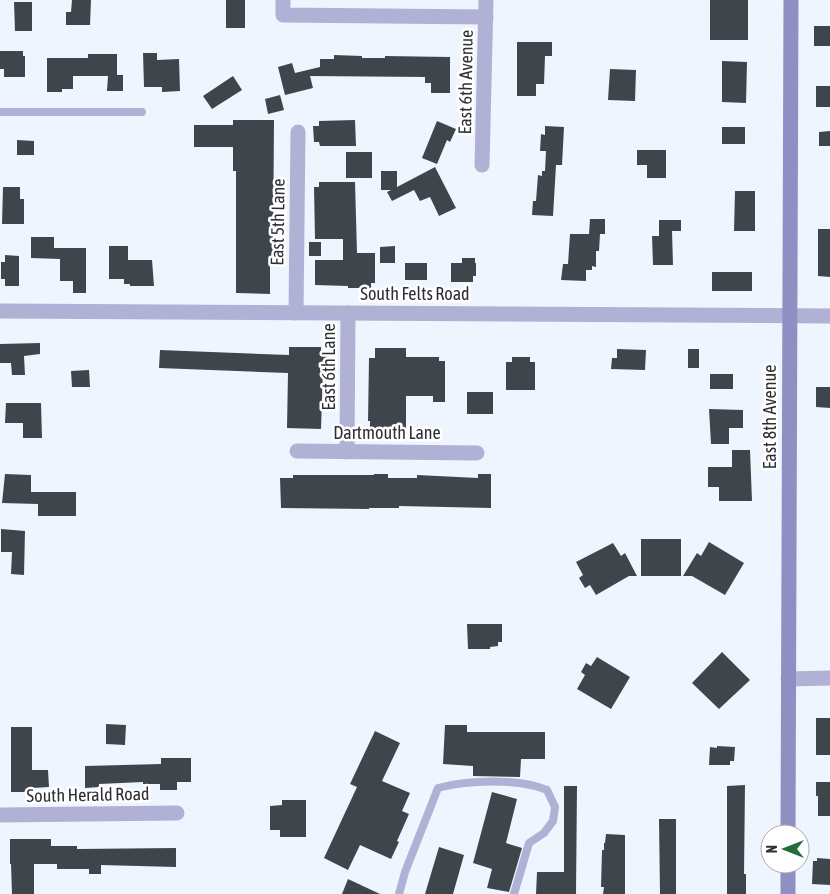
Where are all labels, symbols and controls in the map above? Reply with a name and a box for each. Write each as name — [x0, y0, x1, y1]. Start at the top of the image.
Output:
street label: East 6th Avenue — [454, 29, 477, 135]
street label: East 5th Lane — [266, 178, 289, 266]
street label: South Felts Road — [360, 283, 470, 304]
street label: East 6th Lane — [318, 323, 339, 411]
street label: East 8th Avenue — [759, 365, 780, 469]
street label: Dartmouth Lane — [333, 422, 441, 443]
street label: South Herald Road — [26, 783, 150, 806]
north arrow — [760, 824, 810, 874]
text: N — [764, 845, 780, 853]

